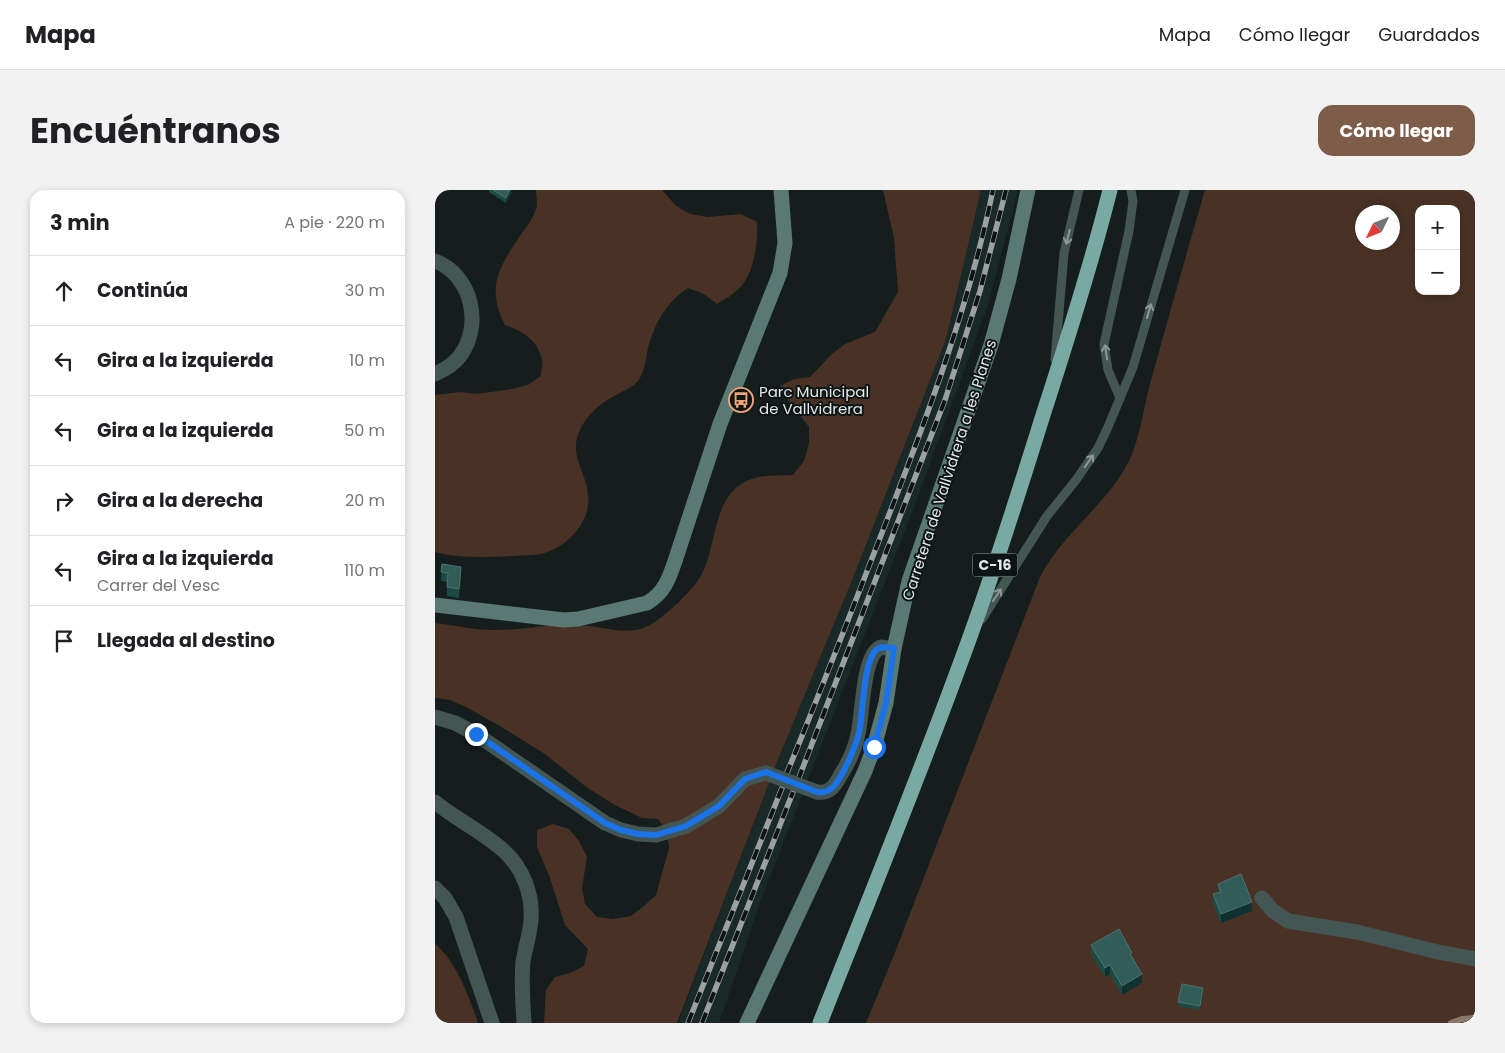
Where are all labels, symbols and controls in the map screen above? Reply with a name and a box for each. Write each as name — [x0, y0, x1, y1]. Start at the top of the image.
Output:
text: Mapa — [25, 18, 96, 51]
text: Mapa — [1159, 22, 1211, 47]
text: Cómo llegar — [1239, 22, 1350, 47]
text: Guardados — [1378, 22, 1480, 47]
button: Cómo llegar — [1318, 105, 1475, 156]
text: Encuéntranos — [30, 106, 281, 155]
north arrow — [1355, 205, 1400, 250]
map controls — [1415, 205, 1460, 295]
button: + — [1415, 205, 1460, 250]
text: 3 min — [50, 208, 110, 237]
text: A pie · 220 m — [284, 211, 385, 234]
one-way arrow — [1063, 229, 1072, 245]
button: − — [1415, 250, 1460, 295]
icon: ahead — [50, 277, 78, 305]
text: Continúa — [97, 277, 188, 304]
text: 30 m — [345, 279, 385, 302]
one-way arrow — [1145, 303, 1155, 319]
street label: Carretera de Vallvidrera a les Planes — [897, 337, 1001, 603]
one-way arrow — [1100, 344, 1110, 360]
icon: left — [50, 347, 78, 375]
text: Gira a la izquierda — [97, 347, 274, 374]
text: 10 m — [349, 349, 385, 372]
place label: Parc Municipal de Vallvidrera — [759, 381, 869, 419]
bus stop icon: Parc Municipal de Vallvidrera — [728, 387, 754, 413]
icon: left — [50, 417, 78, 445]
text: Gira a la izquierda — [97, 417, 274, 444]
text: 50 m — [344, 419, 385, 442]
one-way arrow — [1084, 454, 1094, 468]
icon: right — [50, 487, 78, 515]
text: Gira a la derecha — [97, 487, 263, 514]
text: 20 m — [345, 489, 385, 512]
text: Gira a la izquierda — [97, 545, 274, 572]
road number: C-16 — [973, 554, 1017, 576]
icon: left — [50, 557, 78, 585]
text: 110 m — [344, 559, 385, 582]
text: Carrer del Vesc — [97, 574, 220, 597]
one-way arrow — [992, 588, 1002, 602]
icon: arrive — [50, 627, 78, 655]
text: Llegada al destino — [97, 627, 275, 654]
route end — [465, 723, 488, 746]
route start — [863, 736, 886, 759]

